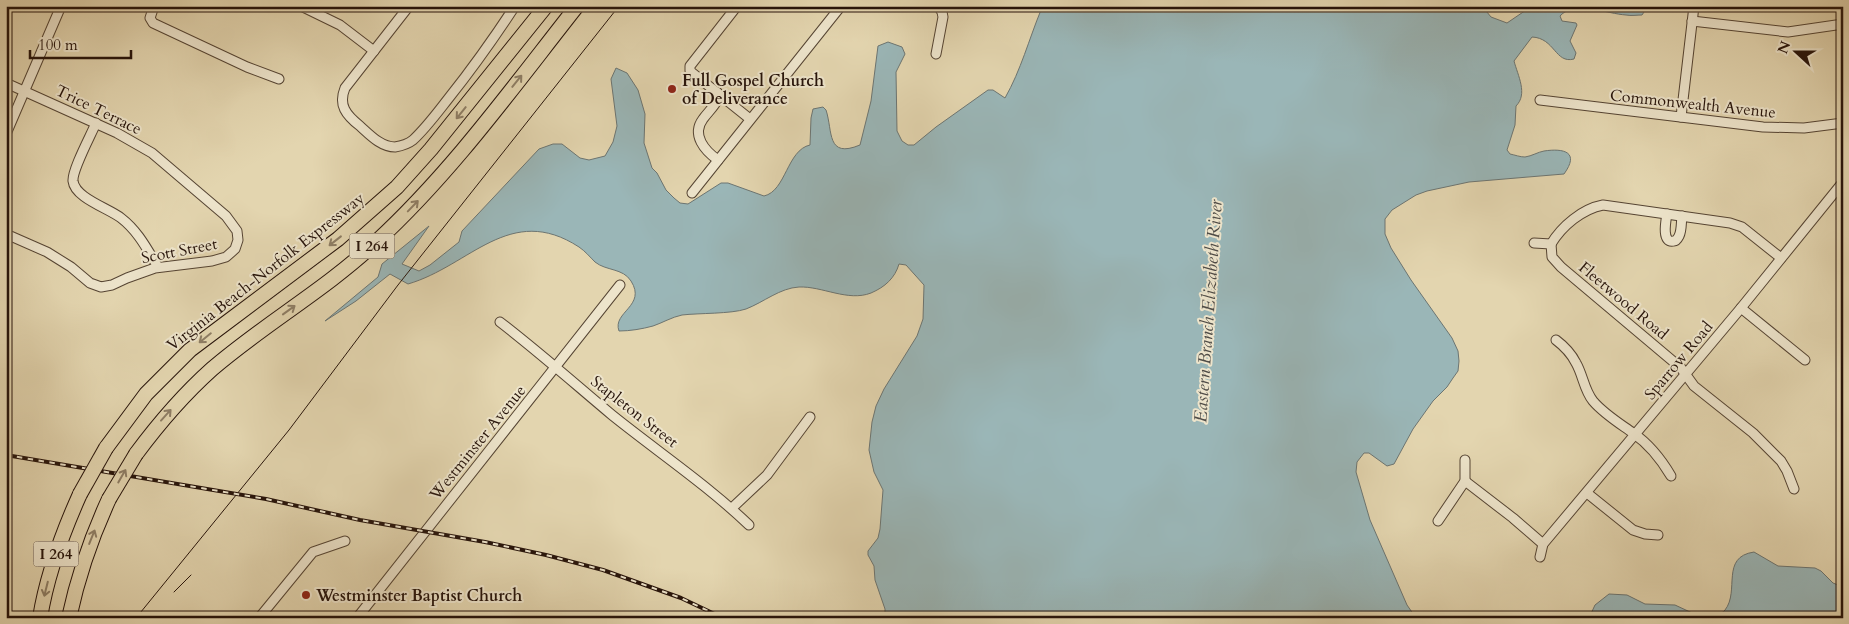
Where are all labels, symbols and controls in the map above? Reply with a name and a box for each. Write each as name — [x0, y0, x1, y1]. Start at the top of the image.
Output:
scale bar — [30, 28, 131, 60]
north arrow — [1772, 28, 1822, 78]
text: 100 m — [38, 35, 78, 55]
text: N — [1773, 38, 1795, 57]
place label: Full Gospel Church of Deliverance — [682, 70, 824, 110]
one-way arrow — [512, 75, 523, 88]
street label: Trice Terrace — [52, 80, 145, 140]
marker: Full Gospel Church of Deliverance — [666, 83, 678, 95]
street label: Commonwealth Avenue — [1609, 84, 1777, 124]
one-way arrow — [455, 106, 466, 119]
street label: Virginia Beach-Norfolk Expressway — [162, 187, 370, 356]
water label: Eastern Branch Elizabeth River — [1188, 198, 1229, 423]
one-way arrow — [407, 199, 419, 212]
street label: Scott Street — [139, 233, 219, 269]
road number: I 264 — [350, 234, 394, 258]
one-way arrow — [329, 235, 342, 246]
street label: Fleetwood Road — [1574, 257, 1673, 345]
one-way arrow — [282, 305, 296, 315]
street label: Sparrow Road — [1639, 316, 1718, 405]
one-way arrow — [199, 333, 212, 344]
street label: Stapleton Street — [586, 371, 683, 453]
street label: Westminster Avenue — [424, 380, 531, 506]
one-way arrow — [160, 409, 172, 422]
one-way arrow — [117, 469, 127, 484]
one-way arrow — [88, 530, 97, 546]
road number: I 264 — [34, 542, 78, 566]
one-way arrow — [41, 581, 50, 597]
place label: Westminster Baptist Church — [315, 585, 522, 607]
marker: Westminster Baptist Church — [300, 589, 312, 601]

